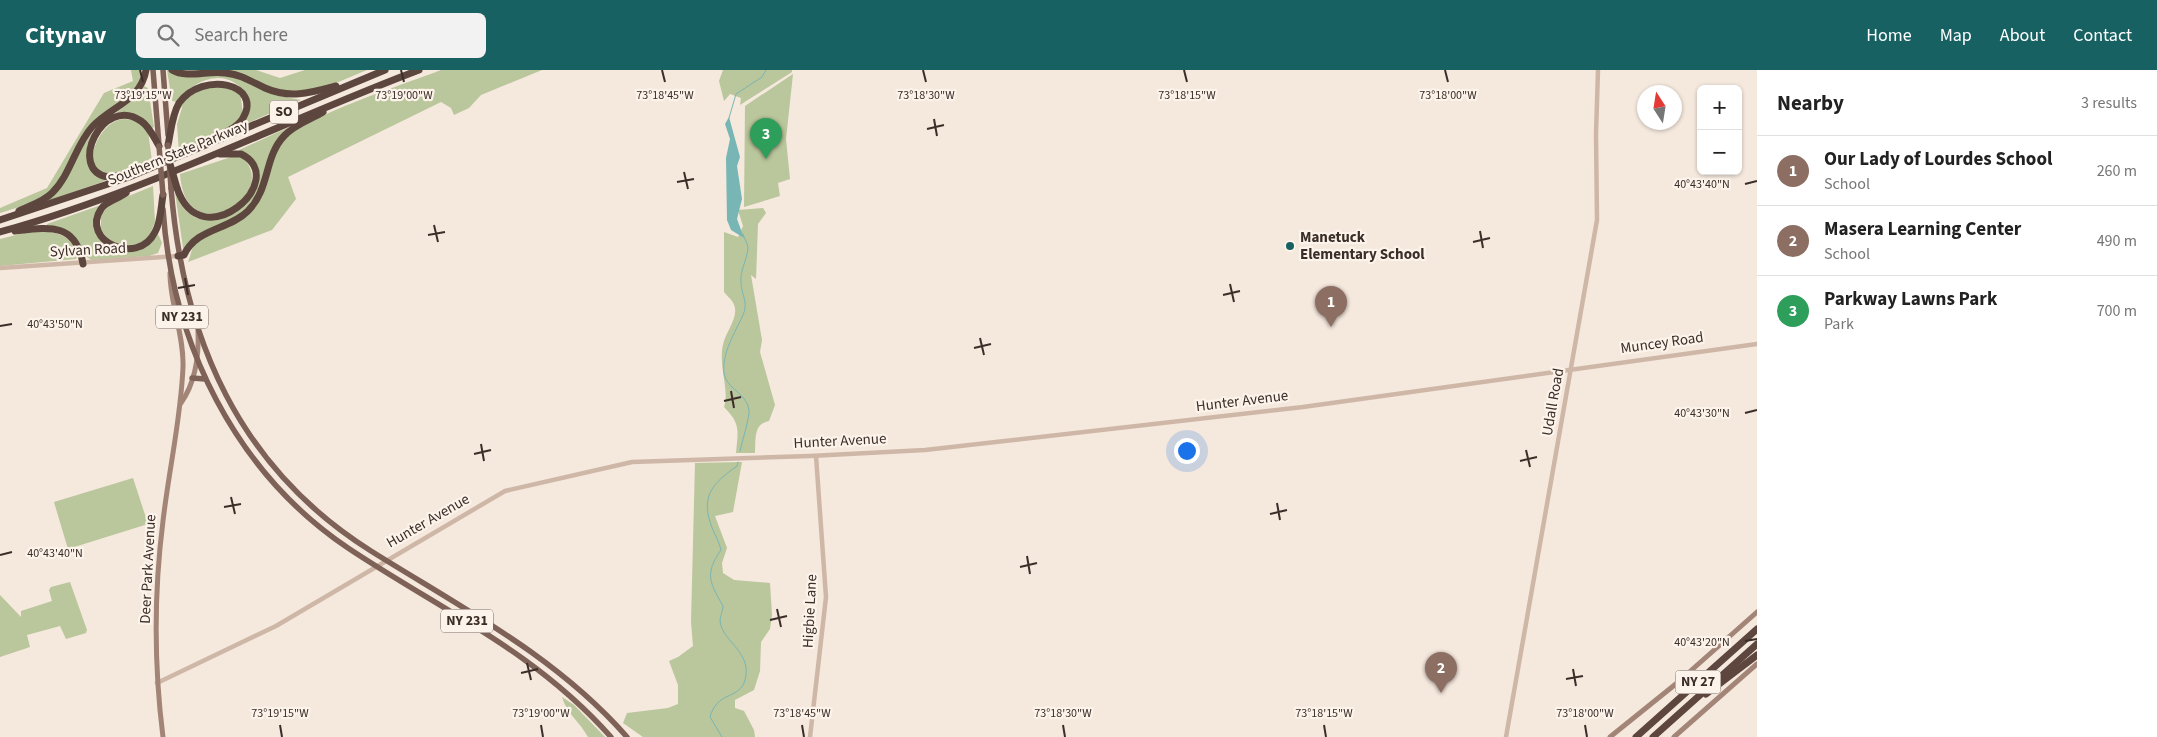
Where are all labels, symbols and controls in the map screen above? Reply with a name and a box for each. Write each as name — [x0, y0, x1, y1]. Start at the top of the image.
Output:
search box — [136, 13, 486, 58]
text: Citynav — [25, 18, 106, 53]
icon: search — [154, 21, 182, 49]
text: Search here — [194, 22, 288, 49]
text: Home — [1866, 23, 1912, 48]
text: Map — [1940, 23, 1972, 48]
text: About — [2000, 23, 2045, 48]
text: Contact — [2073, 23, 2132, 48]
north arrow — [1637, 85, 1682, 130]
map controls — [1697, 85, 1742, 175]
button: + — [1697, 85, 1742, 130]
text: 73°19'15"W — [114, 87, 172, 104]
text: 73°19'00"W — [375, 87, 433, 104]
text: 73°18'45"W — [636, 87, 694, 104]
text: 73°18'30"W — [897, 87, 955, 104]
text: 73°18'15"W — [1158, 87, 1216, 104]
text: 73°18'00"W — [1419, 87, 1477, 104]
text: Nearby — [1777, 88, 1844, 118]
text: 3 results — [2081, 92, 2137, 114]
road number: SO — [270, 101, 298, 124]
street label: Southern State Parkway — [105, 115, 251, 191]
pin: 3 — [750, 118, 782, 159]
button: − — [1697, 130, 1742, 175]
text: Our Lady of Lourdes School — [1824, 146, 2052, 173]
text: 1 — [1789, 160, 1797, 182]
text: 260 m — [2097, 160, 2137, 182]
text: School — [1824, 173, 1870, 195]
text: 40°43'40"N — [1674, 176, 1730, 193]
text: Masera Learning Center — [1824, 216, 2021, 243]
place label: Manetuck Elementary School — [1300, 227, 1425, 265]
text: 2 — [1789, 230, 1797, 252]
text: 490 m — [2097, 230, 2137, 252]
street label: Sylvan Road — [49, 238, 127, 262]
marker: Manetuck Elementary School — [1284, 240, 1296, 252]
text: School — [1824, 243, 1870, 265]
pin: 1 — [1315, 286, 1347, 327]
text: Parkway Lawns Park — [1824, 286, 1997, 313]
text: 3 — [1789, 300, 1797, 322]
text: 700 m — [2097, 300, 2137, 322]
road number: NY 231 — [156, 306, 208, 328]
text: Park — [1824, 313, 1854, 335]
text: 40°43'50"N — [27, 316, 83, 333]
street label: Muncey Road — [1619, 327, 1705, 359]
street label: Udall Road — [1537, 366, 1569, 438]
street label: Hunter Avenue — [1195, 385, 1289, 417]
text: 40°43'30"N — [1674, 405, 1730, 422]
street label: Hunter Avenue — [793, 428, 887, 454]
your location — [1174, 438, 1200, 464]
street label: Hunter Avenue — [383, 489, 473, 553]
street label: Deer Park Avenue — [135, 514, 161, 624]
text: 40°43'40"N — [27, 545, 83, 562]
street label: Higbie Lane — [798, 574, 822, 648]
road number: NY 231 — [441, 610, 493, 632]
text: 40°43'20"N — [1674, 634, 1730, 651]
pin: 2 — [1425, 652, 1457, 693]
road number: NY 27 — [1676, 670, 1720, 694]
text: 73°19'15"W — [251, 705, 309, 722]
text: 73°19'00"W — [512, 705, 570, 722]
text: 73°18'45"W — [773, 705, 831, 722]
text: 73°18'30"W — [1034, 705, 1092, 722]
text: 73°18'15"W — [1295, 705, 1353, 722]
text: 73°18'00"W — [1556, 705, 1614, 722]

